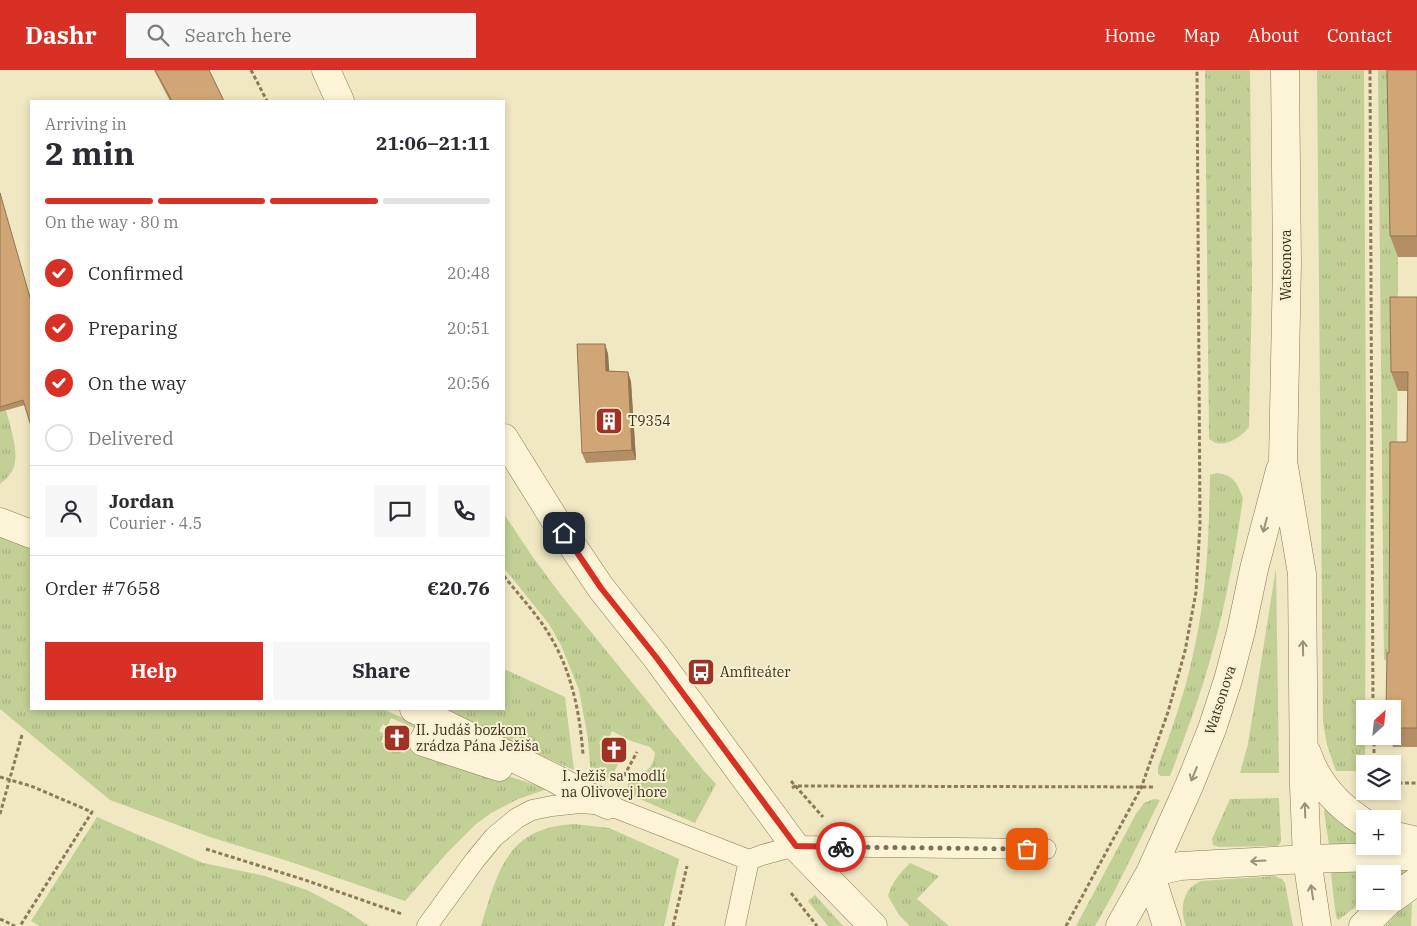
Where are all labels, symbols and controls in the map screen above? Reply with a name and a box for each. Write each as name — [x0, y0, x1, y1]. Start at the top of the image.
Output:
search box — [126, 13, 476, 58]
text: Dashr — [25, 19, 96, 51]
icon: search — [144, 21, 172, 49]
text: Search here — [184, 23, 292, 47]
text: Home — [1104, 24, 1156, 47]
text: Map — [1184, 24, 1220, 47]
text: About — [1248, 24, 1299, 47]
text: Contact — [1327, 24, 1392, 47]
text: Arriving in — [45, 114, 127, 134]
text: 21:06–21:11 — [376, 131, 490, 155]
text: 2 min — [45, 132, 135, 174]
text: On the way · 80 m — [45, 212, 179, 232]
street label: Watsonova — [1277, 229, 1295, 301]
icon: check — [45, 259, 73, 287]
text: Confirmed — [88, 261, 183, 285]
text: 20:48 — [447, 263, 490, 283]
icon: check — [45, 314, 73, 342]
text: Preparing — [88, 316, 177, 340]
text: 20:51 — [447, 318, 490, 338]
icon: check — [45, 369, 73, 397]
text: On the way — [88, 371, 186, 395]
text: 20:56 — [447, 373, 490, 393]
building icon: T9354 — [594, 406, 624, 436]
place label: T9354 — [628, 412, 671, 430]
text: Delivered — [88, 426, 174, 450]
button: person — [45, 485, 97, 537]
button: chat — [374, 485, 426, 537]
button: phone — [438, 485, 490, 537]
text: Jordan — [109, 489, 174, 513]
pin — [543, 512, 585, 554]
text: Courier · 4.5 — [109, 513, 202, 533]
one-way arrow — [1260, 516, 1270, 532]
icon: home — [550, 519, 578, 547]
text: Order #7658 — [45, 576, 160, 600]
text: €20.76 — [427, 576, 490, 600]
one-way arrow — [1298, 640, 1308, 656]
button: Help — [45, 642, 263, 700]
button: Share — [273, 642, 490, 700]
bus stop icon: Amfiteáter — [686, 657, 716, 687]
place label: Amfiteáter — [720, 663, 791, 681]
street label: Watsonova — [1200, 663, 1240, 737]
north arrow — [1356, 700, 1401, 745]
map controls — [1356, 700, 1401, 910]
place label: II. Judáš bozkom zrádza Pána Ježiša — [416, 721, 540, 755]
church icon: II. Judáš bozkom zrádza Pána Ježiša — [382, 723, 412, 753]
church icon: I. Ježiš sa modlí na Olivovej hore — [599, 735, 629, 765]
button: layers — [1356, 755, 1401, 800]
one-way arrow — [1189, 766, 1198, 782]
place label: I. Ježiš sa modlí na Olivovej hore — [561, 767, 667, 801]
one-way arrow — [1300, 802, 1310, 818]
button: + — [1356, 810, 1401, 855]
courier — [816, 822, 866, 872]
pin — [1006, 828, 1048, 870]
icon: bike — [827, 833, 855, 861]
icon: bag — [1013, 835, 1041, 863]
one-way arrow — [1251, 857, 1267, 866]
button: − — [1356, 865, 1401, 910]
one-way arrow — [1307, 885, 1317, 901]

